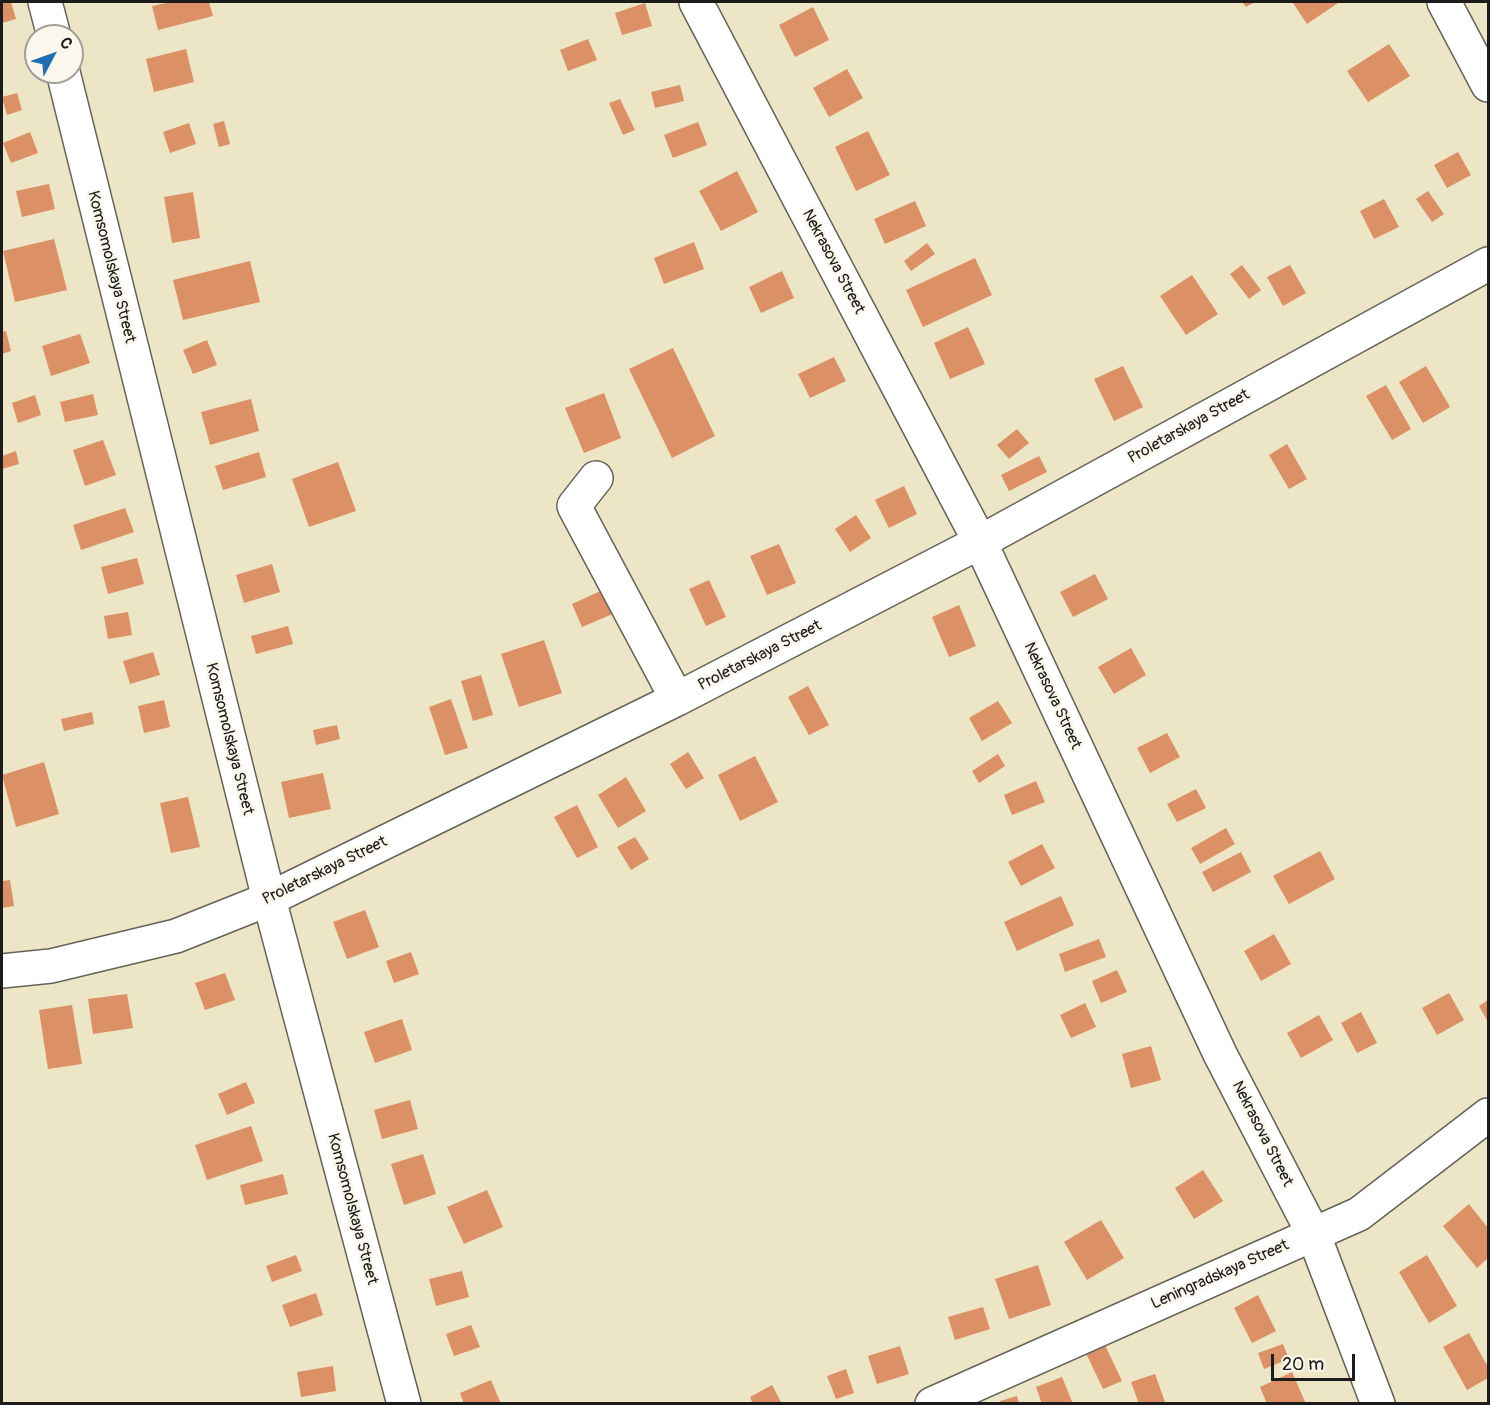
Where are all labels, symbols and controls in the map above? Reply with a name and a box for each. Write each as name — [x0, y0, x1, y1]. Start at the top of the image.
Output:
north arrow — [24, 24, 84, 84]
text: С — [55, 33, 77, 54]
street label: Komsomolskaya Street — [83, 189, 139, 345]
street label: Nekrasova Street — [797, 206, 869, 318]
street label: Proletarskaya Street — [1125, 386, 1253, 468]
street label: Proletarskaya Street — [695, 617, 825, 695]
street label: Nekrasova Street — [1019, 639, 1085, 753]
street label: Komsomolskaya Street — [201, 661, 257, 817]
street label: Proletarskaya Street — [260, 833, 390, 909]
street label: Nekrasova Street — [1227, 1078, 1297, 1190]
street label: Komsomolskaya Street — [323, 1131, 381, 1287]
street label: Leningradskaya Street — [1148, 1236, 1292, 1314]
scale bar — [1274, 1342, 1358, 1380]
text: 20 m — [1282, 1353, 1324, 1376]

